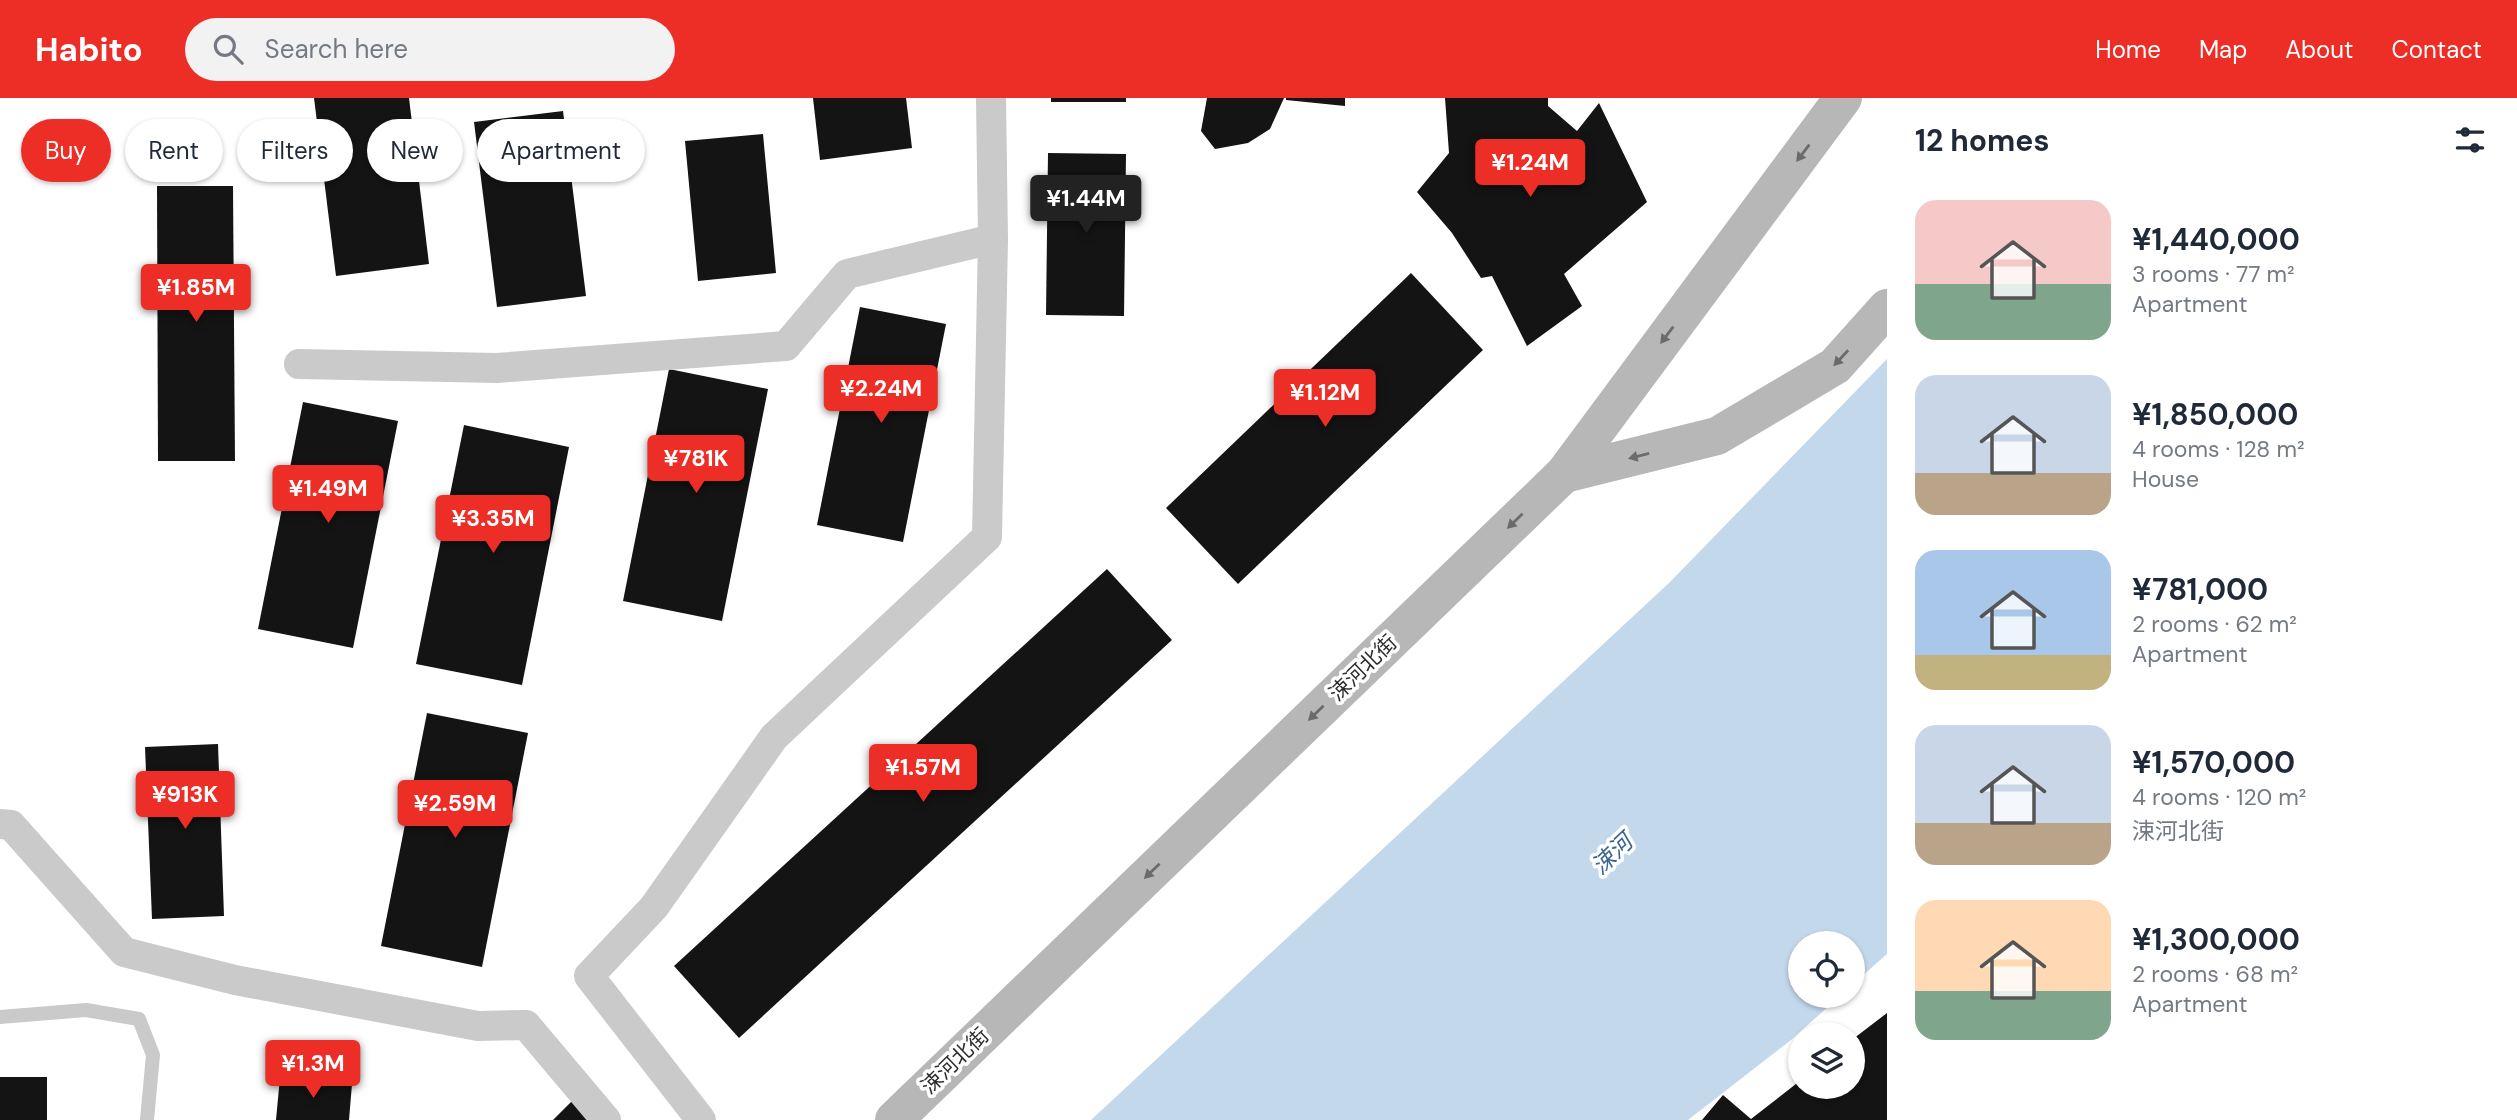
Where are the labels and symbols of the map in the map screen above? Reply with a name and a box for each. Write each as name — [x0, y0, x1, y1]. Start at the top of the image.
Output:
pin: ¥1.24M — [1473, 140, 1587, 199]
one-way arrow — [1796, 144, 1810, 162]
pin: ¥1.44M — [1029, 176, 1143, 235]
pin: ¥1.85M — [139, 264, 253, 324]
one-way arrow — [1660, 326, 1674, 345]
one-way arrow — [1833, 350, 1850, 367]
pin: ¥2.24M — [824, 366, 938, 425]
pin: ¥1.12M — [1268, 370, 1382, 429]
pin: ¥781K — [647, 436, 745, 495]
one-way arrow — [1628, 450, 1650, 461]
pin: ¥1.49M — [271, 466, 385, 525]
pin: ¥3.35M — [436, 496, 550, 555]
one-way arrow — [1507, 513, 1524, 529]
street label: 涑河北街 — [1323, 629, 1403, 707]
one-way arrow — [1308, 705, 1325, 721]
pin: ¥1.57M — [866, 744, 980, 804]
pin: ¥913K — [136, 772, 234, 831]
pin: ¥2.59M — [398, 780, 512, 840]
water label: 涑河 — [1585, 824, 1642, 881]
one-way arrow — [1144, 863, 1161, 879]
street label: 涑河北街 — [915, 1022, 995, 1100]
pin: ¥1.3M — [264, 1040, 362, 1100]

